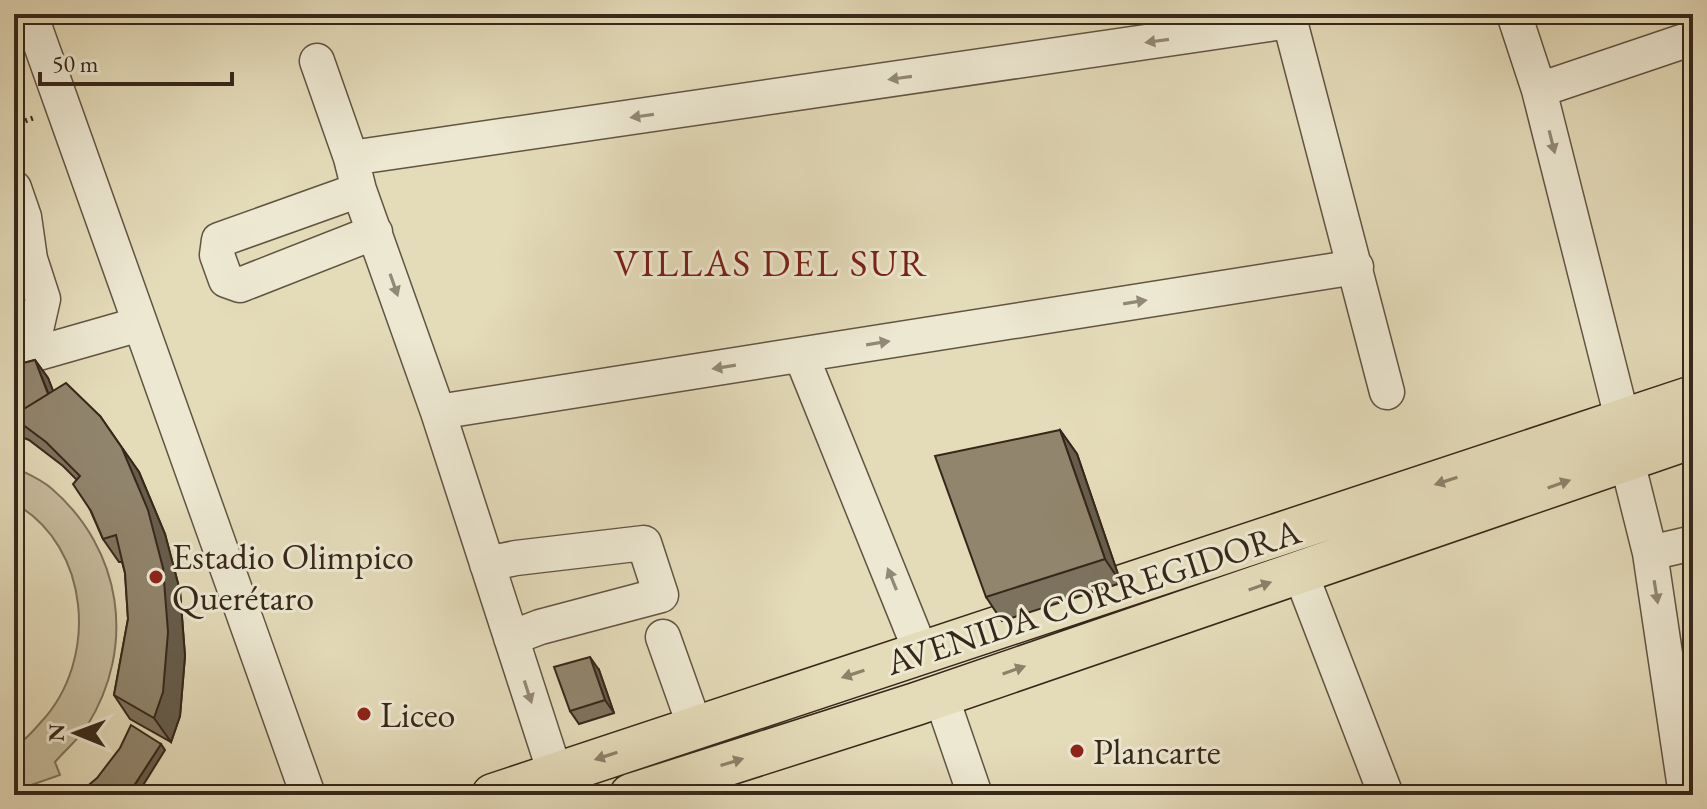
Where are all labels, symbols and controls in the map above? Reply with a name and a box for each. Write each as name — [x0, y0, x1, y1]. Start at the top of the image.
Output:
one-way arrow — [1144, 35, 1169, 48]
scale bar — [40, 36, 232, 86]
text: 50 m — [52, 48, 99, 79]
one-way arrow — [887, 72, 912, 85]
one-way arrow — [630, 110, 655, 123]
one-way arrow — [1547, 130, 1559, 155]
district label: VILLAS DEL SUR — [613, 238, 929, 287]
one-way arrow — [388, 273, 401, 297]
one-way arrow — [1123, 295, 1148, 308]
one-way arrow — [866, 336, 891, 349]
one-way arrow — [711, 361, 736, 374]
one-way arrow — [1434, 475, 1458, 487]
one-way arrow — [1547, 477, 1571, 489]
street label: AVENIDA CORREGIDORA — [879, 507, 1307, 686]
place label: Estadio Olimpico Querétaro — [172, 533, 414, 621]
one-way arrow — [885, 567, 898, 591]
marker: Estadio Olimpico Querétaro — [147, 568, 165, 586]
one-way arrow — [1249, 580, 1273, 592]
one-way arrow — [1650, 580, 1663, 605]
one-way arrow — [1003, 664, 1027, 676]
one-way arrow — [840, 669, 864, 681]
one-way arrow — [523, 680, 535, 704]
place label: Liceo — [380, 691, 455, 738]
north arrow — [36, 693, 116, 773]
marker: Liceo — [355, 705, 373, 723]
text: N — [42, 723, 71, 742]
place label: Plancarte — [1093, 728, 1221, 775]
marker: Plancarte — [1068, 742, 1086, 760]
one-way arrow — [594, 751, 618, 763]
one-way arrow — [720, 755, 744, 767]

